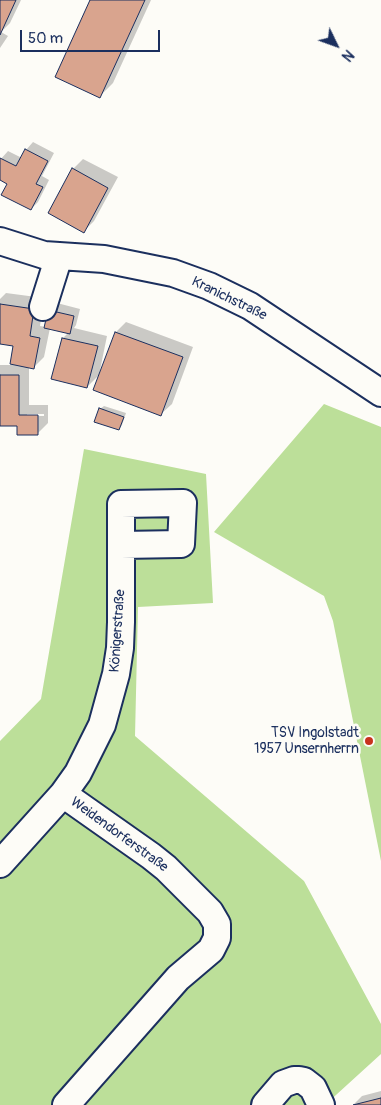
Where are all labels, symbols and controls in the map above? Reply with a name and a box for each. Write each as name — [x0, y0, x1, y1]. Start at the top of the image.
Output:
scale bar — [22, 20, 162, 52]
north arrow — [311, 20, 361, 70]
text: 50 m — [28, 29, 63, 48]
text: N — [338, 46, 357, 65]
street label: Kranichstraße — [189, 274, 269, 324]
street label: Königerstraße — [107, 589, 129, 673]
place label: TSV Ingolstadt 1957 Unsernherrn — [254, 725, 359, 758]
marker: TSV Ingolstadt 1957 Unsernherrn — [363, 735, 375, 747]
street label: Weidendorferstraße — [67, 794, 171, 876]

